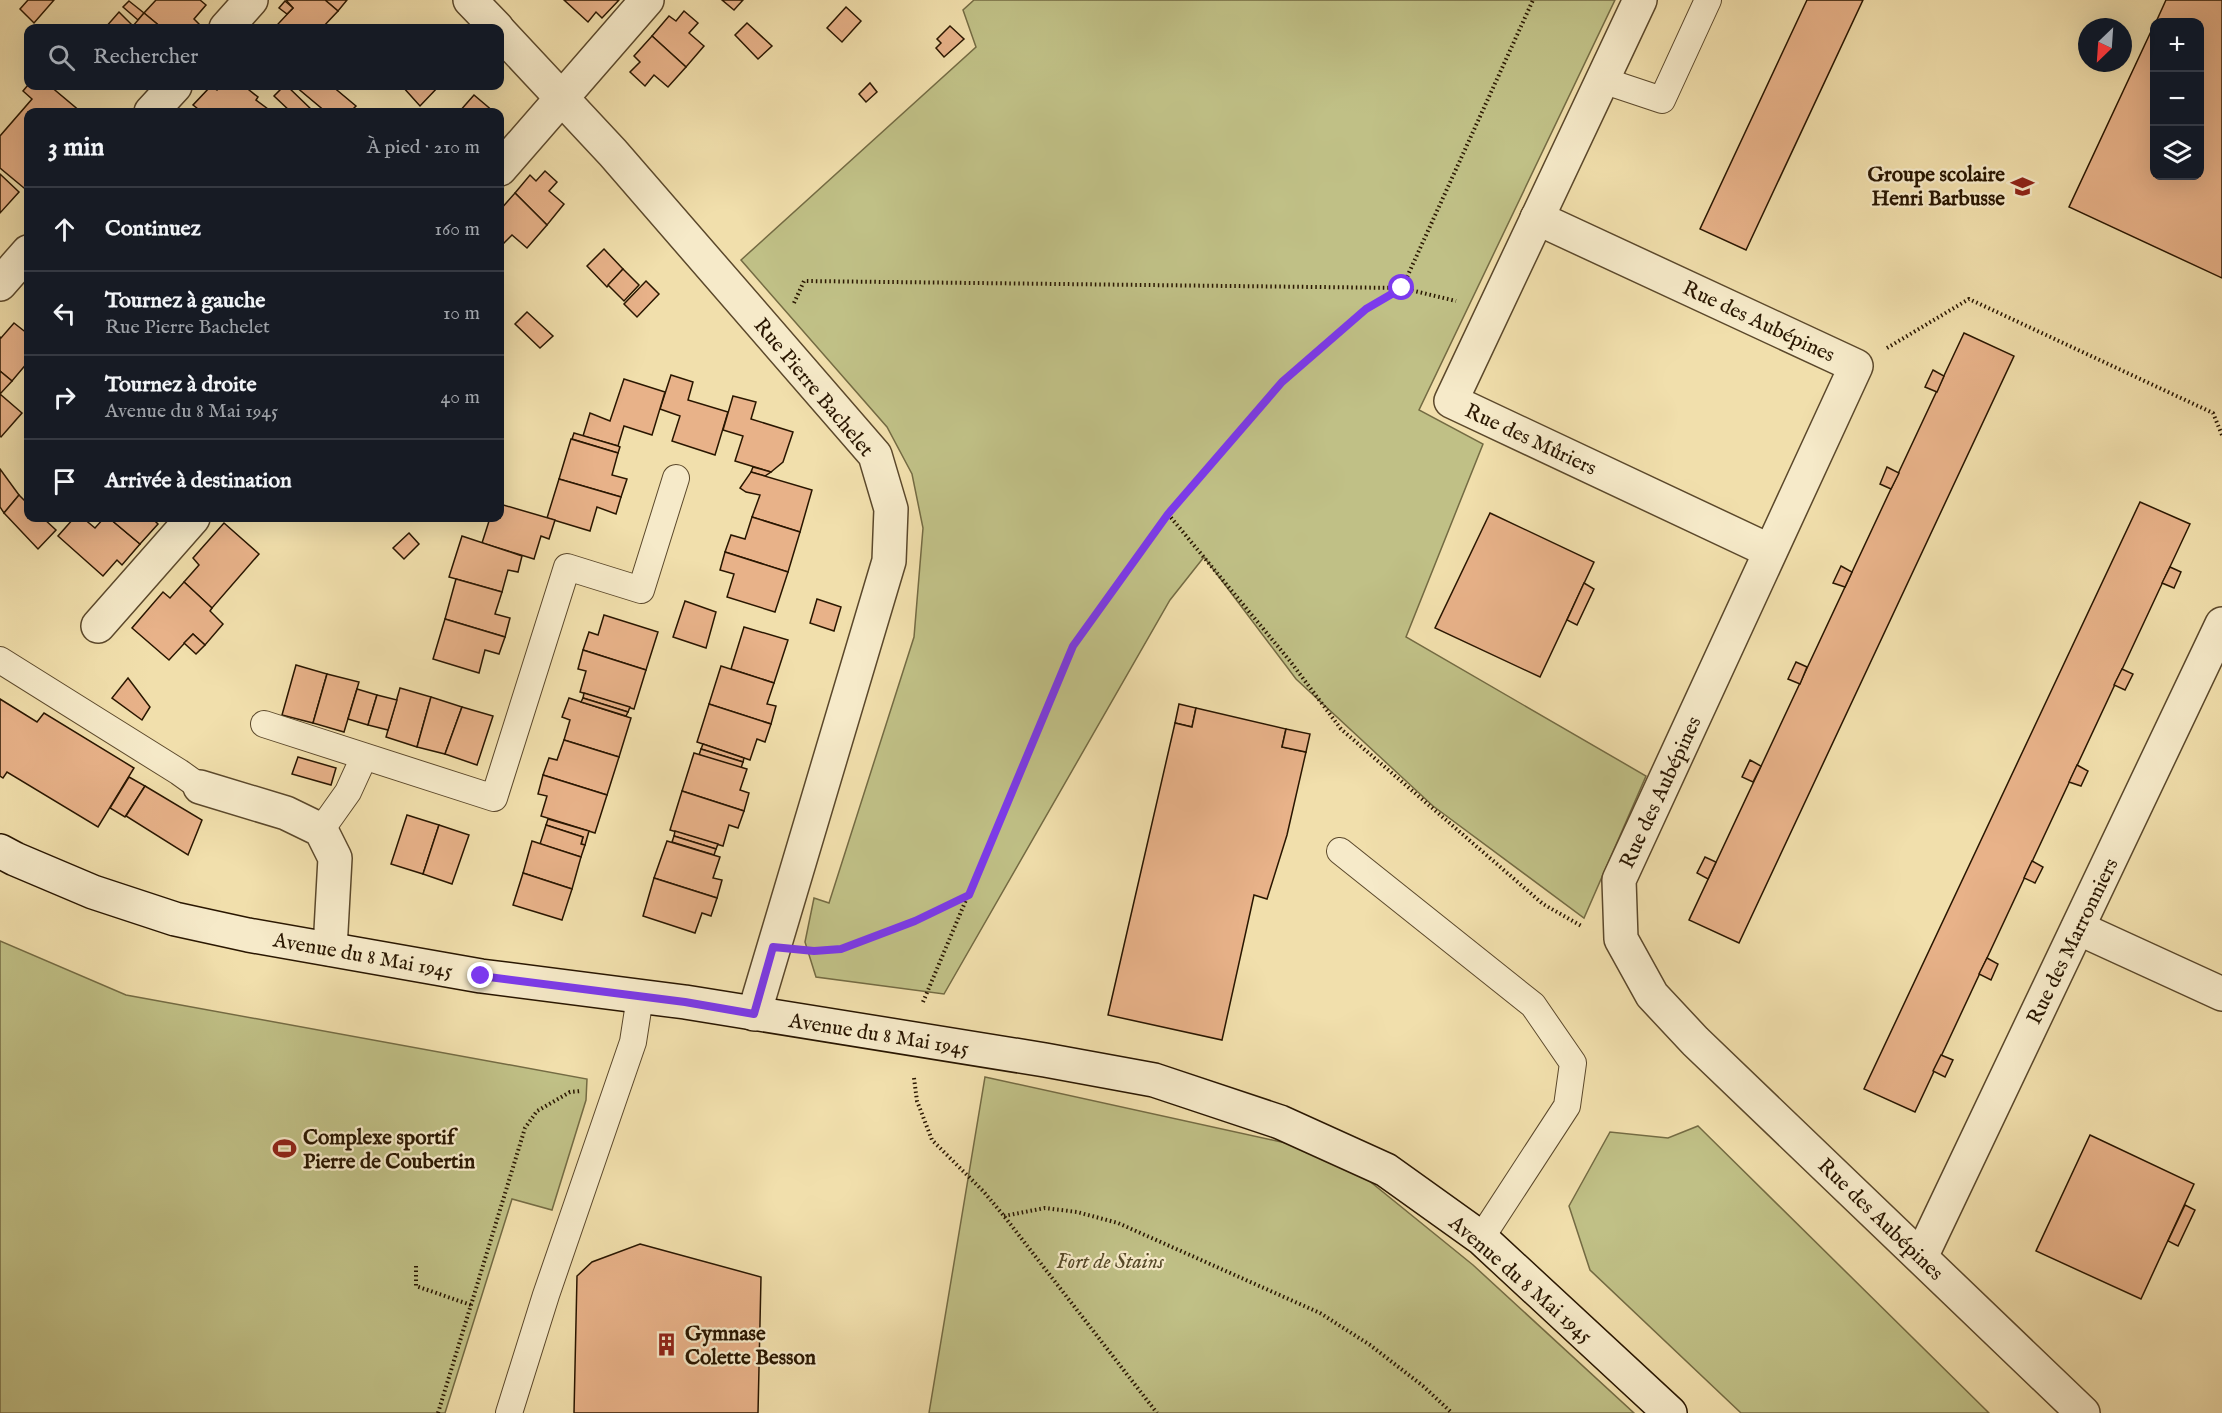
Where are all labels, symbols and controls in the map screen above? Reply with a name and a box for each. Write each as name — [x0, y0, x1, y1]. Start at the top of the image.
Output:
north arrow — [2078, 18, 2132, 72]
map controls — [2150, 18, 2204, 180]
button: + — [2150, 18, 2204, 72]
search box — [24, 24, 504, 90]
icon: search — [45, 41, 78, 74]
text: Rechercher — [93, 43, 198, 71]
button: − — [2150, 72, 2204, 126]
button: layers — [2150, 126, 2204, 180]
text: 3 min — [48, 131, 104, 164]
text: À pied · 210 m — [367, 135, 480, 160]
place label: Groupe scolaire Henri Barbusse — [1867, 162, 2005, 213]
school or university icon: Groupe scolaire Henri Barbusse — [2010, 173, 2036, 199]
icon: ahead — [48, 213, 81, 246]
text: Continuez — [105, 215, 201, 243]
text: 160 m — [434, 217, 480, 242]
route start — [1388, 274, 1414, 300]
street label: Rue des Aubépines — [1678, 275, 1839, 369]
text: Tournez à gauche — [105, 287, 265, 315]
icon: left — [48, 297, 81, 330]
text: 10 m — [443, 301, 480, 326]
street label: Rue Pierre Bachelet — [747, 313, 879, 463]
text: Rue Pierre Bachelet — [105, 315, 270, 340]
text: Tournez à droite — [105, 371, 256, 399]
icon: right — [48, 381, 81, 414]
text: 40 m — [441, 385, 480, 410]
street label: Rue des Mûriers — [1460, 398, 1600, 483]
text: Avenue du 8 Mai 1945 — [105, 399, 278, 424]
icon: arrive — [48, 465, 81, 498]
text: Arrivée à destination — [105, 467, 292, 495]
street label: Rue des Aubépines — [1614, 712, 1708, 873]
street label: Rue des Marronniers — [2021, 854, 2125, 1029]
street label: Avenue du 8 Mai 1945 — [270, 927, 455, 986]
route end — [467, 962, 493, 988]
street label: Avenue du 8 Mai 1945 — [786, 1008, 971, 1063]
place label: Complexe sportif Pierre de Coubertin — [303, 1125, 475, 1176]
sports icon: Complexe sportif Pierre de Coubertin — [272, 1136, 298, 1162]
street label: Rue des Aubépines — [1811, 1153, 1949, 1287]
street label: Avenue du 8 Mai 1945 — [1442, 1210, 1598, 1350]
park label: Fort de Stains — [1056, 1249, 1165, 1276]
place label: Gymnase Colette Besson — [685, 1321, 816, 1372]
building icon: Gymnase Colette Besson — [654, 1332, 680, 1358]

